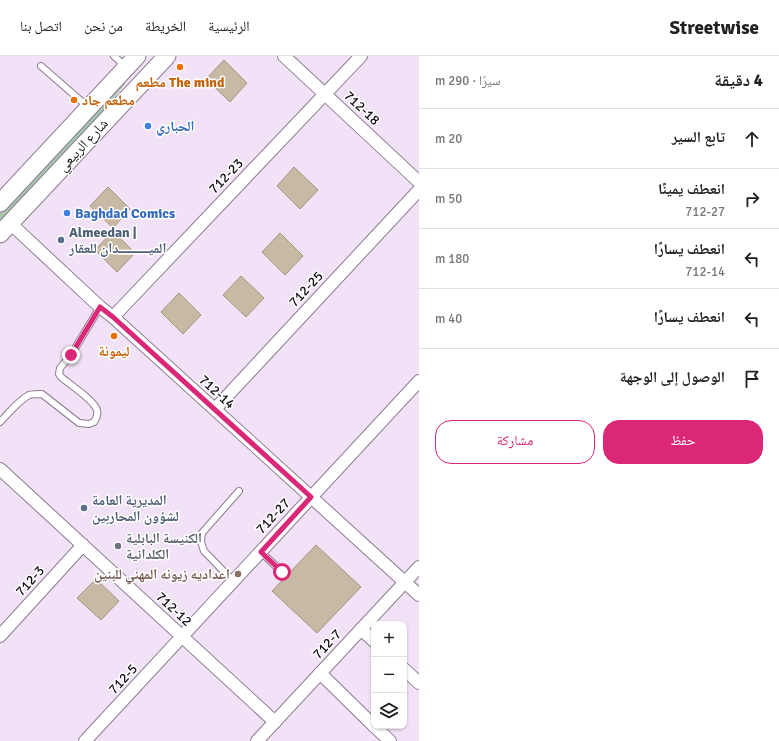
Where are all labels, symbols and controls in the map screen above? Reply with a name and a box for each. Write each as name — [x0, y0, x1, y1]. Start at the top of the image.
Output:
text: Streetwise — [669, 16, 759, 40]
text: اتصل بنا — [20, 18, 62, 35]
text: من نحن — [84, 18, 123, 35]
text: الخريطة — [145, 18, 186, 35]
text: الرئيسية — [208, 18, 250, 35]
marker: مطعم The mind — [175, 62, 185, 72]
text: 4 دقيقة — [714, 70, 763, 91]
text: سيرًا · 290 m — [435, 73, 501, 89]
place label: مطعم The mind — [135, 74, 225, 92]
street label: 712-18 — [341, 87, 383, 129]
place label: مطعم جاد — [82, 92, 135, 110]
marker: مطعم جاد — [69, 95, 79, 105]
street label: شارع الربيعي — [54, 115, 114, 177]
place label: الحباري — [156, 118, 195, 137]
marker: الحباري — [143, 121, 153, 131]
text: تابع السير — [672, 128, 725, 146]
icon: ahead — [741, 128, 763, 150]
text: 20 m — [435, 131, 462, 147]
street label: 712-23 — [205, 155, 247, 197]
text: انعطف يمينًا — [658, 180, 725, 198]
icon: right — [741, 188, 763, 210]
text: 50 m — [435, 191, 462, 207]
text: 712-27 — [685, 204, 725, 220]
place label: Baghdad Comics — [75, 205, 175, 222]
marker: Baghdad Comics — [62, 208, 72, 218]
place label: Almeedan | الميــــــــــدان للعقار — [68, 224, 166, 257]
marker: Almeedan | الميــــــــــدان للعقار — [56, 235, 66, 245]
text: انعطف يسارًا — [654, 240, 725, 258]
icon: left — [741, 248, 763, 270]
text: 180 m — [435, 251, 469, 267]
text: 712-14 — [685, 264, 725, 280]
street label: 712-25 — [285, 268, 327, 310]
text: انعطف يسارًا — [654, 308, 725, 326]
icon: left — [741, 308, 763, 330]
text: 40 m — [435, 311, 462, 327]
marker: ليمونة — [109, 331, 119, 341]
place label: ليمونة — [98, 343, 130, 360]
route end — [62, 346, 80, 364]
text: الوصول إلى الوجهة — [620, 368, 725, 386]
icon: arrive — [741, 368, 763, 390]
street label: 712-14 — [195, 371, 239, 413]
button: مشاركة — [435, 420, 595, 464]
button: حفظ — [603, 420, 763, 464]
place label: المديرية العامة لشؤون المحاربين — [92, 492, 179, 525]
street label: 712-27 — [252, 495, 294, 537]
marker: المديرية العامة لشؤون المحاربين — [79, 503, 89, 513]
place label: الكنيسة البابلية الكلدانية — [126, 530, 202, 563]
marker: الكنيسة البابلية الكلدانية — [113, 541, 123, 551]
street label: 712-3 — [12, 562, 48, 600]
route start — [273, 563, 291, 581]
place label: اعداديه زيونه المهني للبنين — [94, 566, 230, 585]
marker: اعداديه زيونه المهني للبنين — [233, 569, 243, 579]
street label: 712-12 — [153, 588, 195, 630]
map controls — [371, 621, 407, 729]
button: + — [371, 621, 407, 657]
street label: 712-7 — [309, 626, 345, 662]
button: − — [371, 657, 407, 693]
street label: 712-5 — [105, 660, 141, 698]
button: layers — [371, 693, 407, 729]

